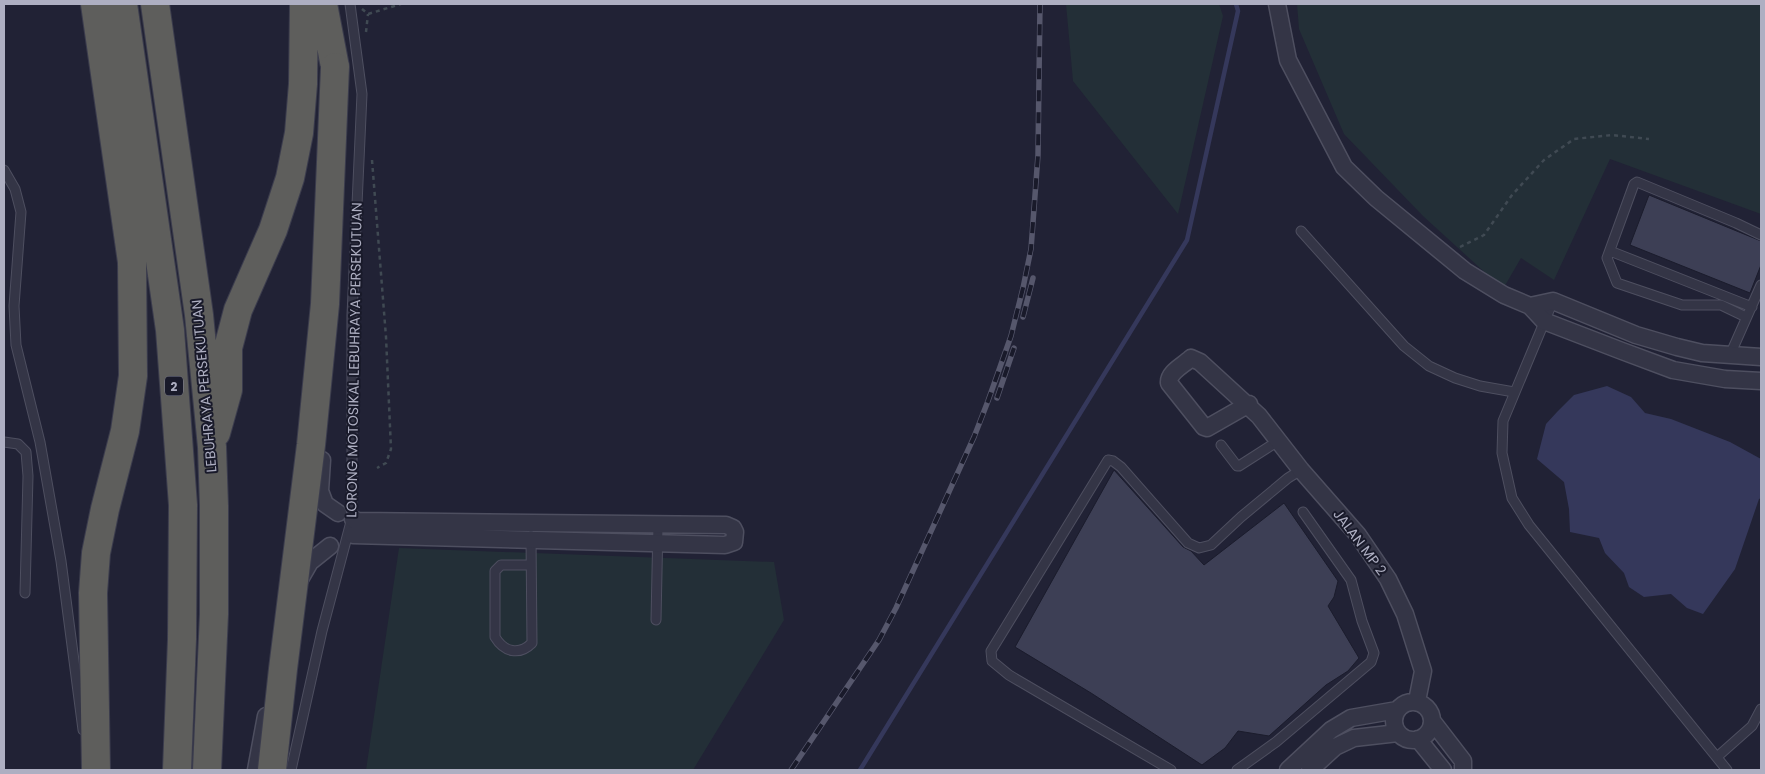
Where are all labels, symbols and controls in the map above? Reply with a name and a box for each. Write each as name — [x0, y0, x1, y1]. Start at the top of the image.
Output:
street label: LORONG MOTOSIKAL LEBUHRAYA PERSEKUTUAN — [341, 202, 367, 518]
street label: LEBUHRAYA PERSEKUTUAN — [186, 299, 222, 473]
road number: 2 — [165, 376, 183, 396]
street label: JALAN MP 2 — [1329, 505, 1391, 579]

